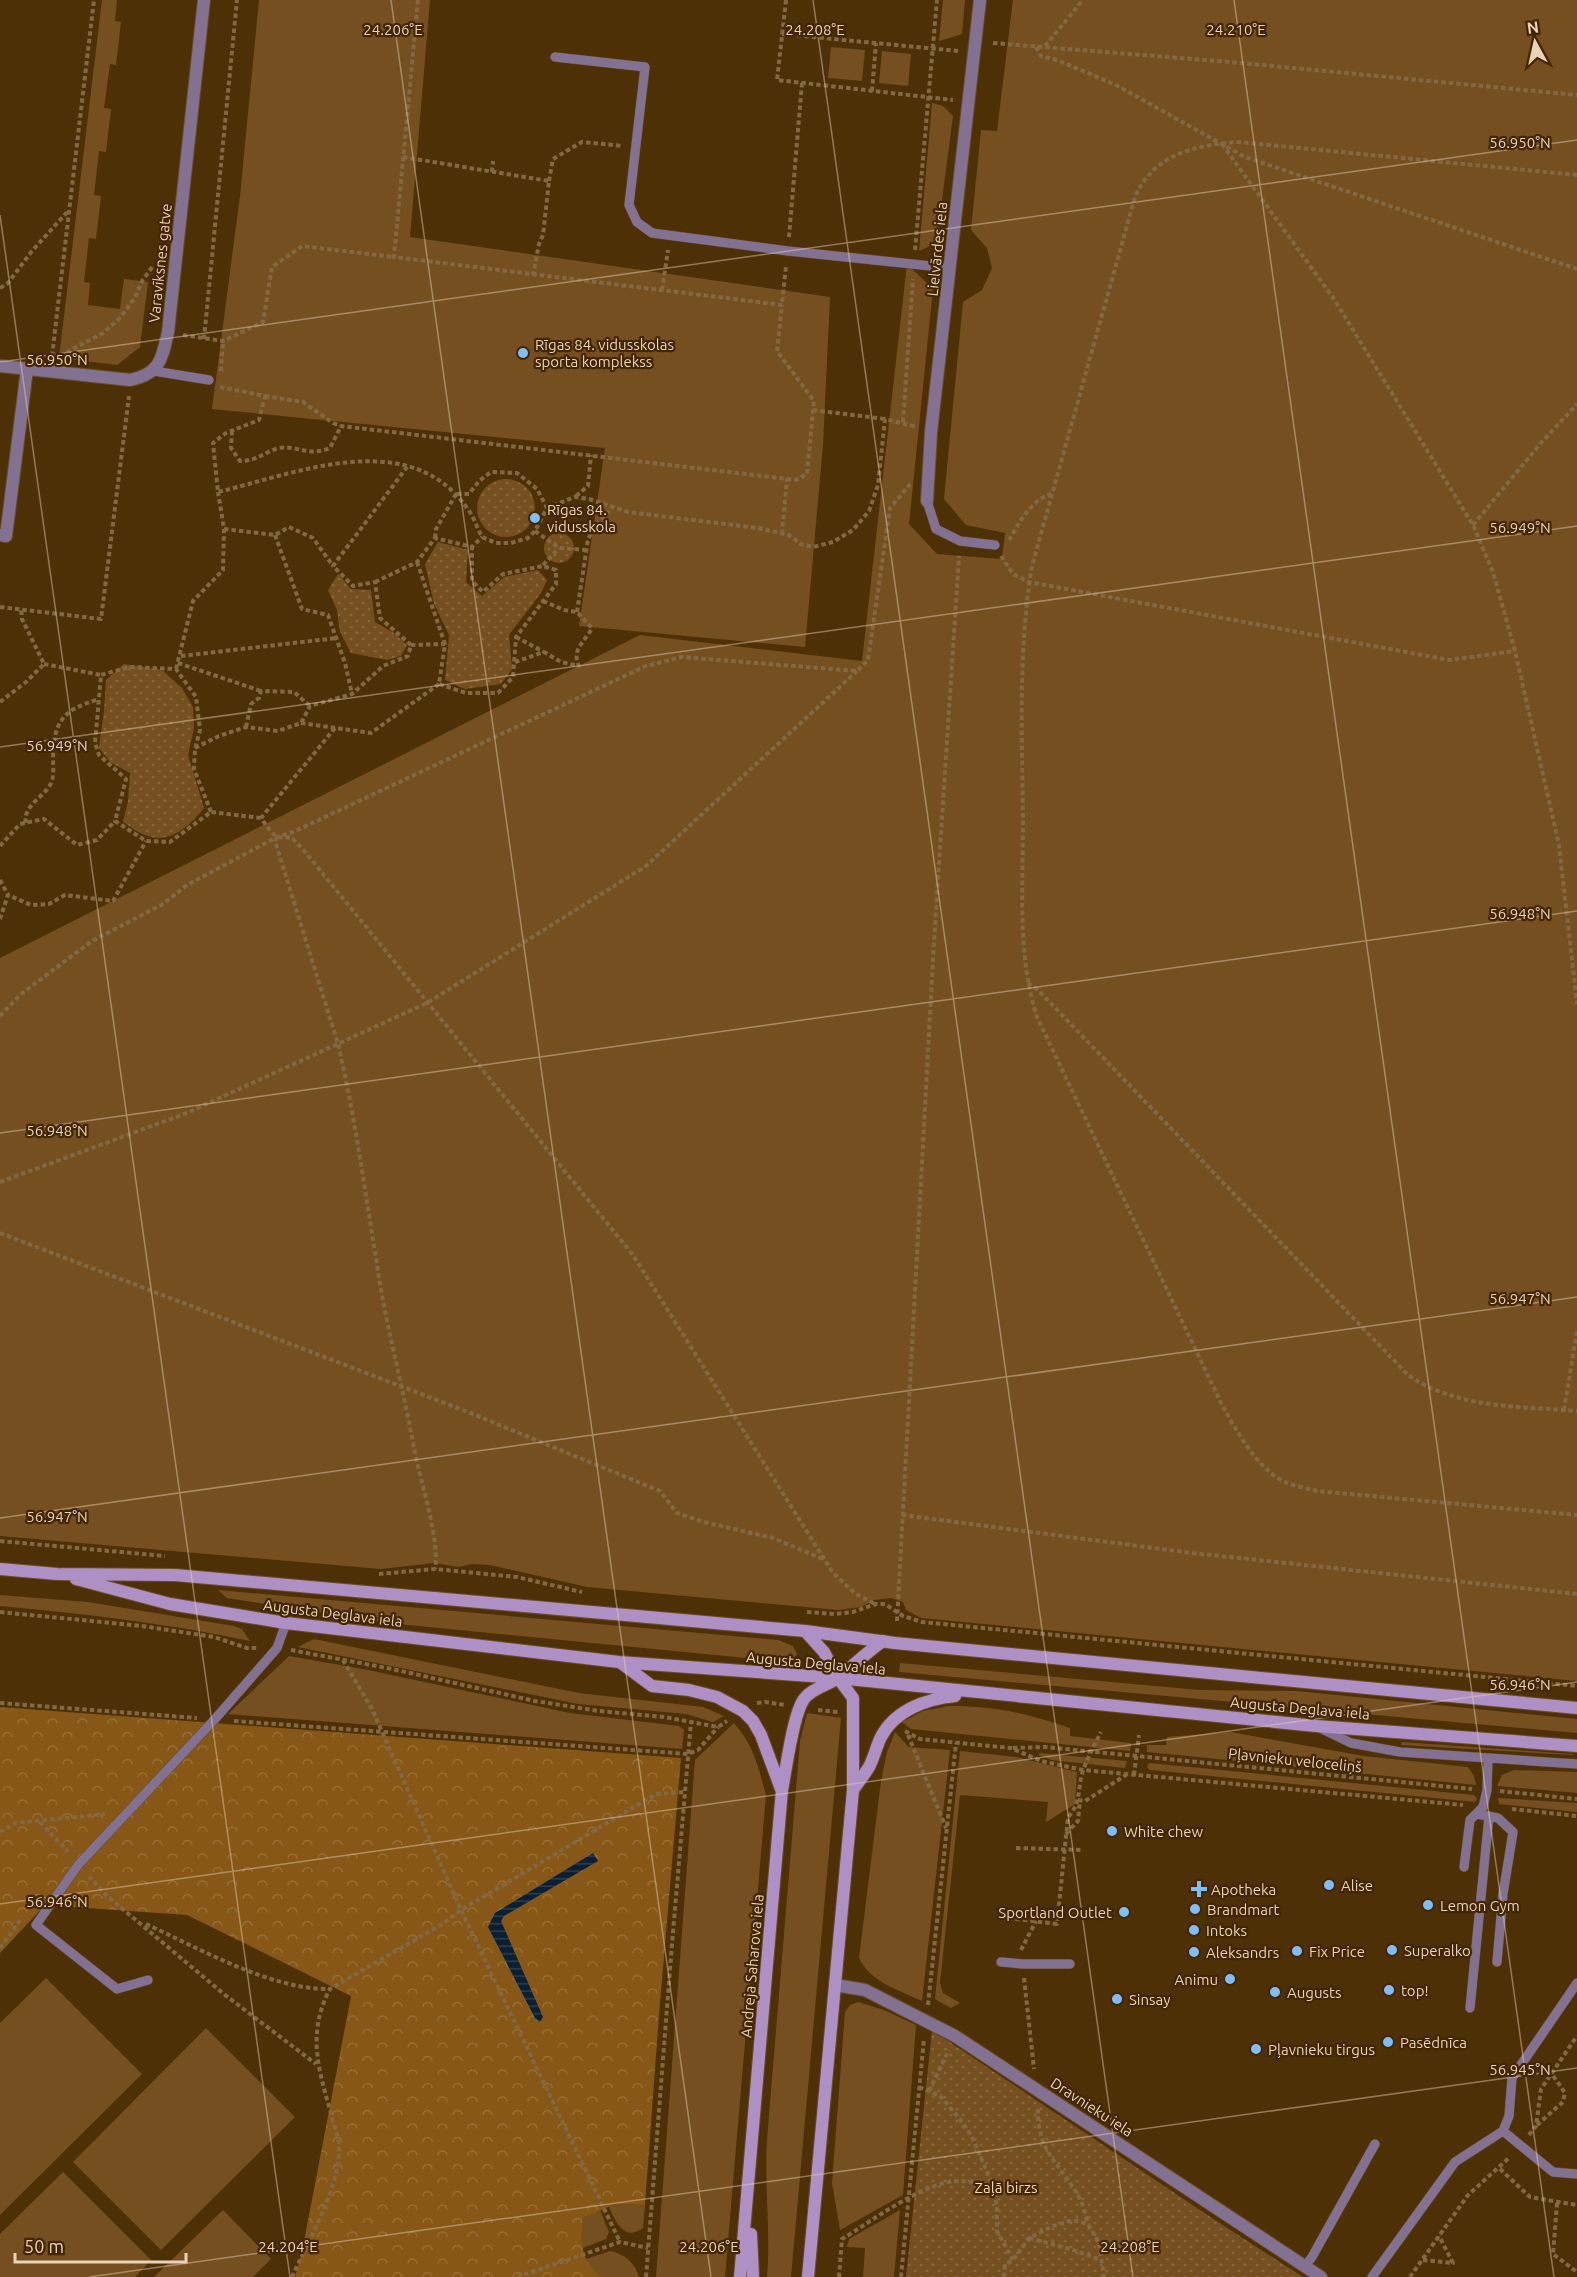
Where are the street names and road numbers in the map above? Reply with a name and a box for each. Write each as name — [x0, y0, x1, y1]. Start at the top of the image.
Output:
street label: Lielvārdes iela — [924, 201, 950, 297]
street label: Varavīksnes gatve — [145, 202, 175, 324]
street label: Augusta Deglava iela — [262, 1596, 404, 1630]
street label: Augusta Deglava iela — [745, 1648, 887, 1678]
street label: Augusta Deglava iela — [1229, 1693, 1371, 1723]
street label: Pļavnieku veloceliņš — [1227, 1745, 1363, 1775]
street label: Andreja Saharova iela — [737, 1893, 767, 2039]
street label: Dravnieku iela — [1048, 2074, 1136, 2140]

